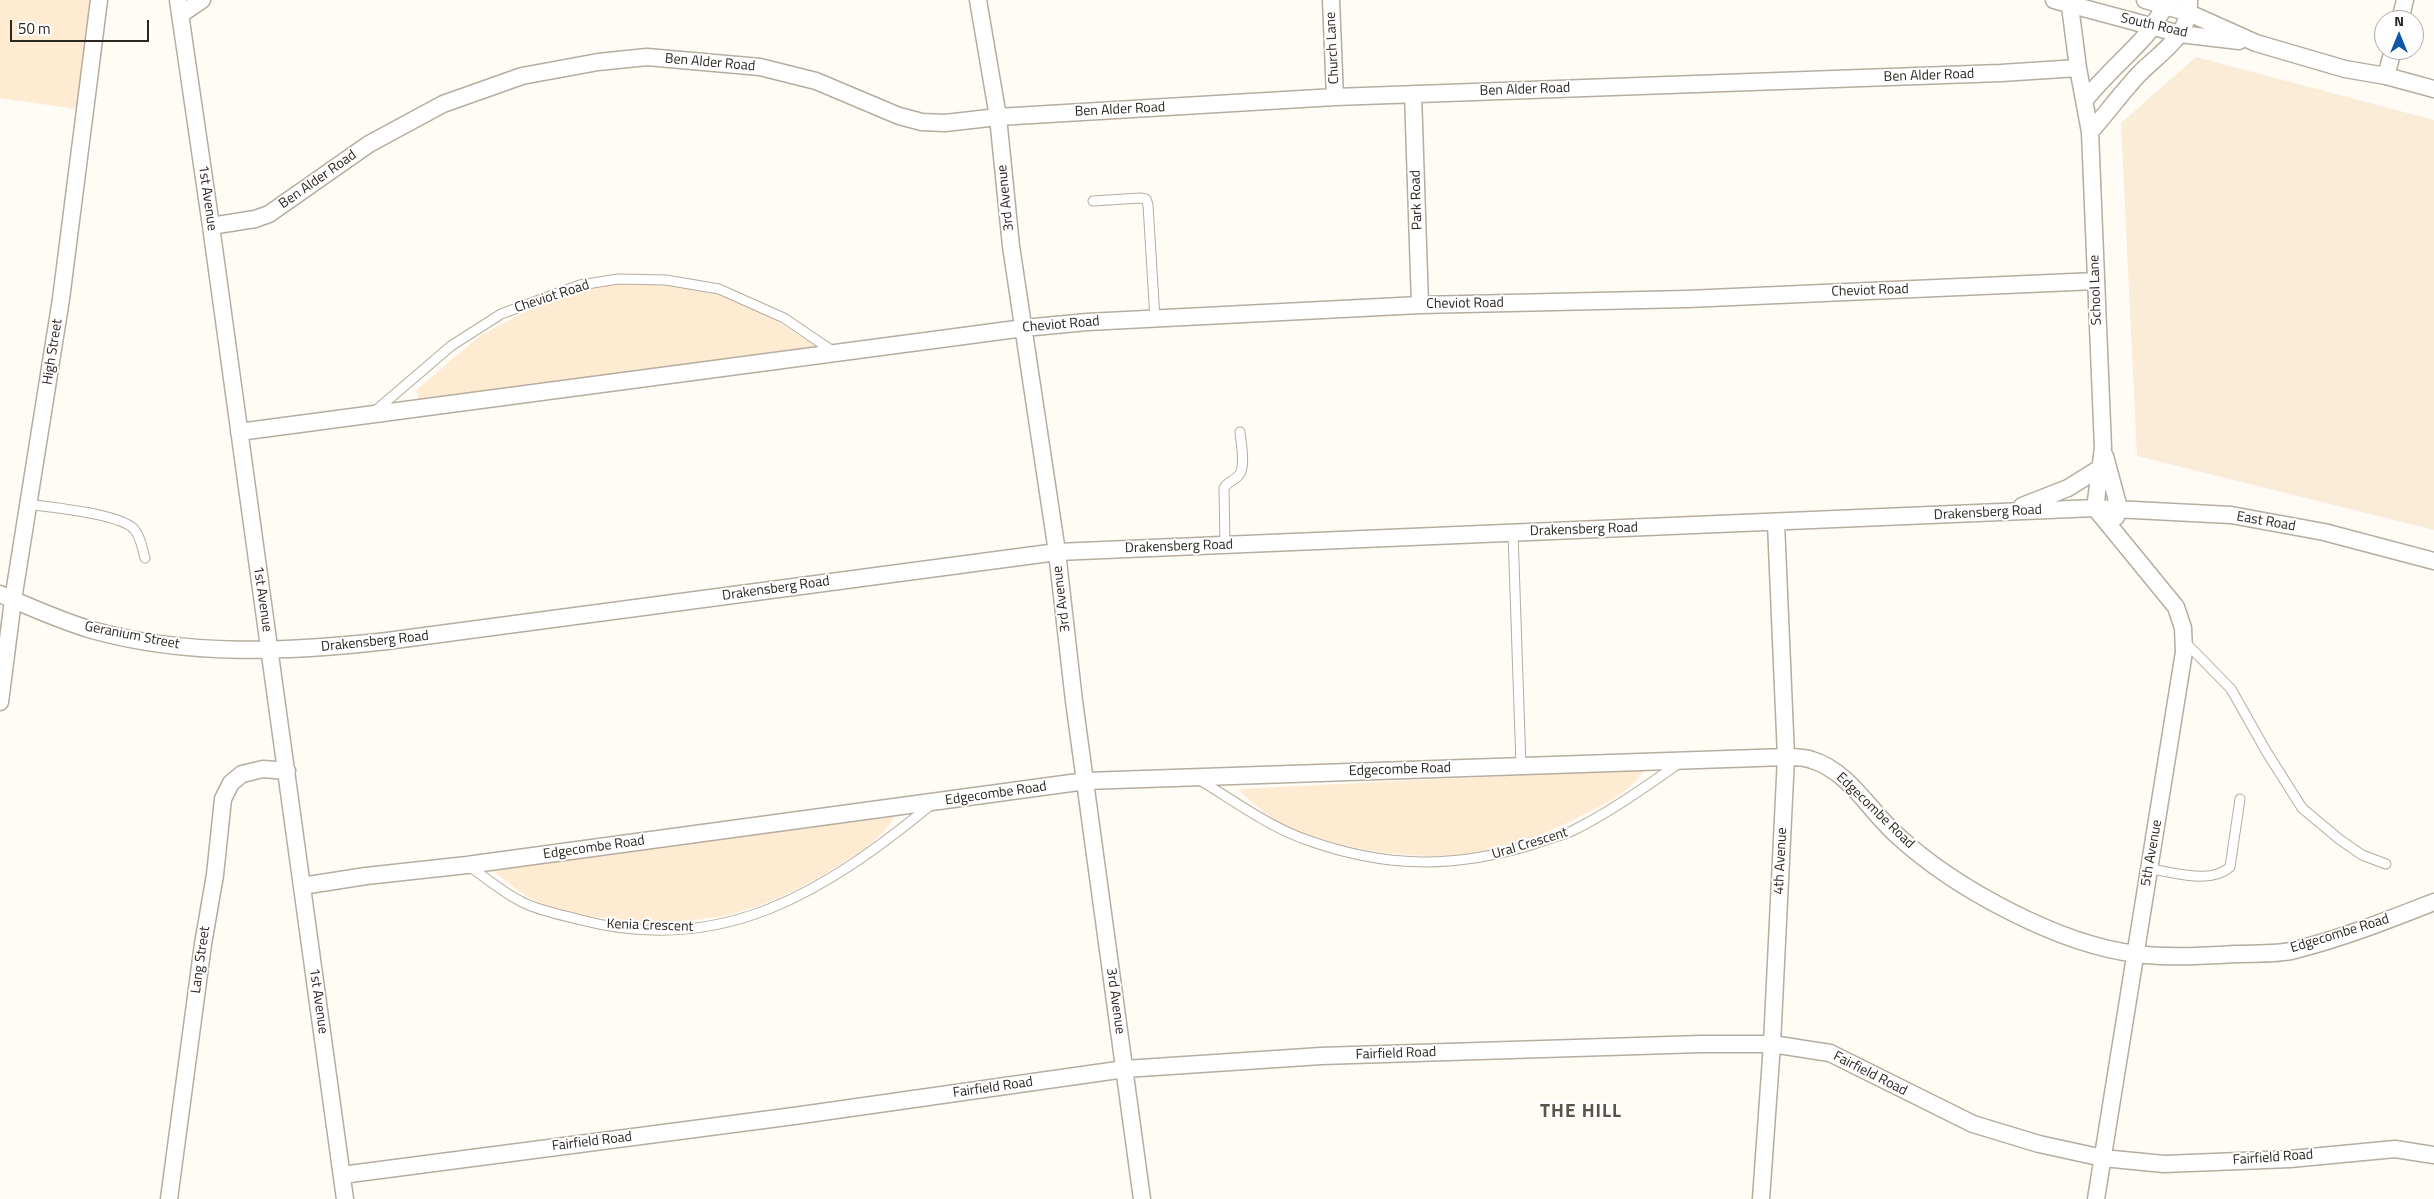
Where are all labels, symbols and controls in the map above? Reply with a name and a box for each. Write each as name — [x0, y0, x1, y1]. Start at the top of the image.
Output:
scale bar — [12, 10, 151, 42]
street label: South Road — [2119, 10, 2189, 42]
north arrow — [2374, 10, 2424, 60]
text: N — [2394, 10, 2404, 31]
street label: Church Lane — [1323, 11, 1343, 85]
text: 50 m — [18, 17, 51, 40]
street label: Ben Alder Road — [664, 51, 756, 75]
street label: Ben Alder Road — [1883, 66, 1975, 86]
street label: Ben Alder Road — [1479, 80, 1571, 100]
street label: Ben Alder Road — [1074, 99, 1166, 121]
street label: Ben Alder Road — [276, 147, 360, 213]
street label: 1st Avenue — [194, 164, 220, 232]
street label: 3rd Avenue — [994, 164, 1018, 232]
street label: Park Road — [1408, 170, 1426, 230]
street label: School Lane — [2086, 254, 2106, 326]
street label: Cheviot Road — [513, 277, 591, 317]
street label: Cheviot Road — [1831, 281, 1909, 301]
street label: Cheviot Road — [1426, 295, 1504, 313]
street label: Cheviot Road — [1022, 313, 1100, 337]
street label: High Street — [40, 318, 66, 386]
street label: Drakensberg Road — [1933, 502, 2043, 524]
street label: East Road — [2235, 509, 2297, 535]
street label: Drakensberg Road — [1530, 520, 1638, 540]
street label: Drakensberg Road — [1125, 537, 1233, 557]
street label: 1st Avenue — [249, 565, 275, 633]
street label: 3rd Avenue — [1050, 565, 1074, 633]
street label: Drakensberg Road — [721, 573, 831, 605]
street label: Geranium Street — [83, 619, 181, 653]
street label: Drakensberg Road — [320, 628, 430, 656]
street label: Edgecombe Road — [1349, 760, 1451, 780]
street label: Edgecombe Road — [1832, 769, 1918, 853]
street label: Edgecombe Road — [944, 779, 1048, 809]
street label: 5th Avenue — [2138, 818, 2166, 888]
street label: Ural Crescent — [1490, 824, 1570, 864]
street label: 4th Avenue — [1771, 827, 1791, 895]
street label: Edgecombe Road — [542, 833, 646, 863]
street label: Edgecombe Road — [2289, 911, 2391, 957]
street label: Kenia Crescent — [606, 916, 694, 936]
street label: Lang Street — [188, 925, 214, 995]
street label: 1st Avenue — [305, 967, 331, 1035]
street label: 3rd Avenue — [1102, 967, 1128, 1035]
street label: Fairfield Road — [1355, 1044, 1437, 1064]
street label: Fairfield Road — [1830, 1048, 1910, 1100]
street label: Fairfield Road — [952, 1074, 1034, 1102]
district label: THE HILL — [1539, 1101, 1623, 1123]
street label: Fairfield Road — [551, 1129, 633, 1155]
street label: Fairfield Road — [2232, 1147, 2314, 1169]

